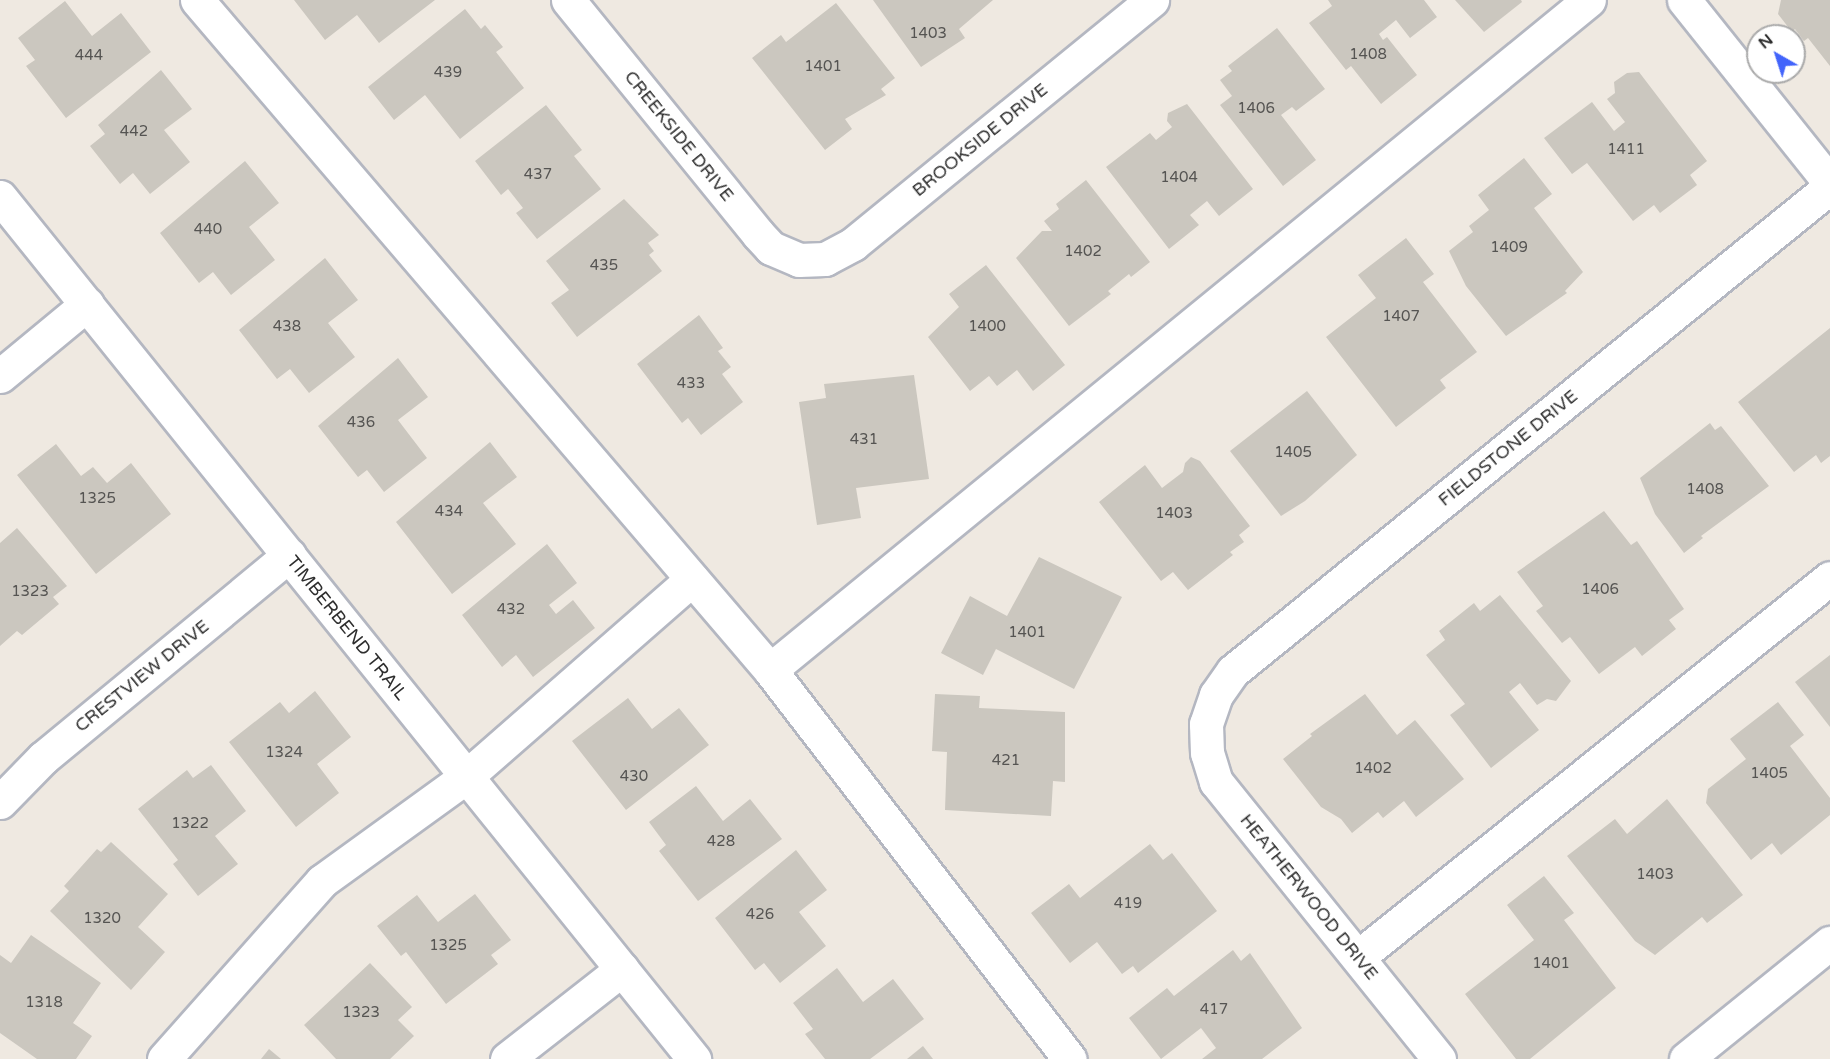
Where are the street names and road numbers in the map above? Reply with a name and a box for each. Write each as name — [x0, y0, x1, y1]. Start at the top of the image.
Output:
street label: CREEKSIDE DRIVE — [620, 66, 738, 206]
street label: BROOKSIDE DRIVE — [908, 79, 1052, 201]
street label: FIELDSTONE DRIVE — [1434, 385, 1582, 511]
street label: TIMBERBEND TRAIL — [282, 551, 412, 705]
street label: CRESTVIEW DRIVE — [71, 615, 213, 737]
street label: HEATHERWOOD DRIVE — [1235, 810, 1383, 984]

